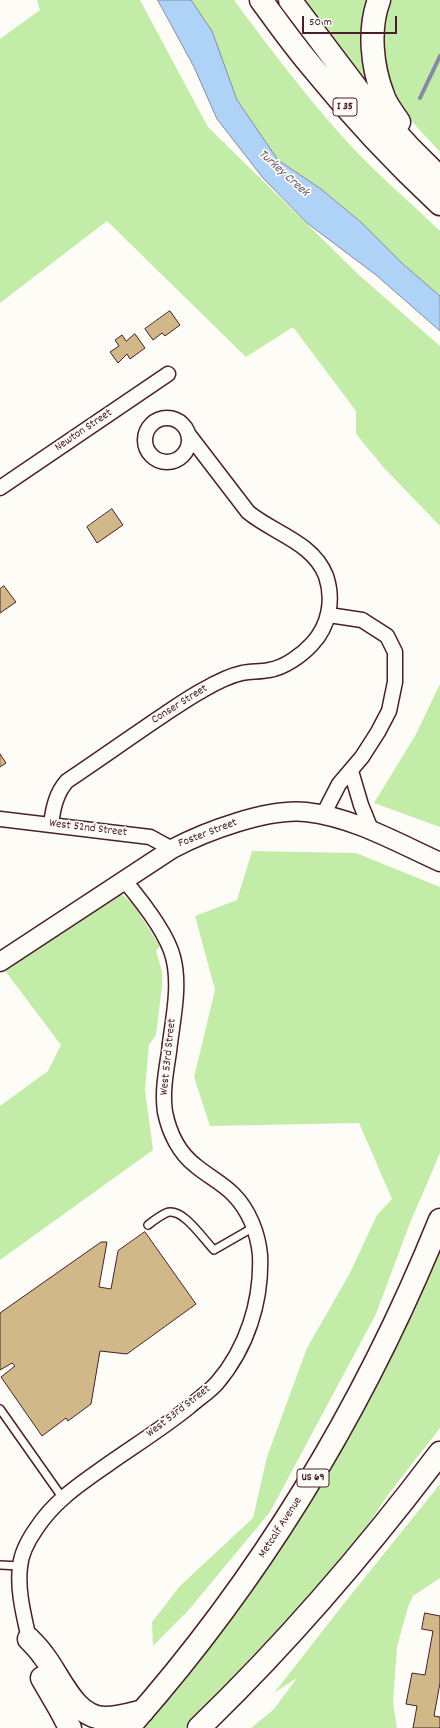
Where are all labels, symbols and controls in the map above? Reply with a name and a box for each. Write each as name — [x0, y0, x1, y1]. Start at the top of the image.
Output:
scale bar — [304, 8, 399, 34]
text: 50 m — [309, 14, 332, 31]
road number: I 35 — [333, 98, 357, 116]
water label: Turkey Creek — [254, 147, 312, 201]
street label: Newton Street — [53, 407, 115, 455]
street label: Conser Street — [149, 682, 211, 728]
street label: Foster Street — [177, 816, 239, 852]
street label: West 52nd Street — [48, 817, 128, 841]
street label: West 53rd Street — [158, 1018, 180, 1096]
street label: West 53rd Street — [144, 1383, 214, 1441]
road number: US 69 — [297, 1469, 329, 1487]
street label: Metcalf Avenue — [256, 1495, 306, 1561]

